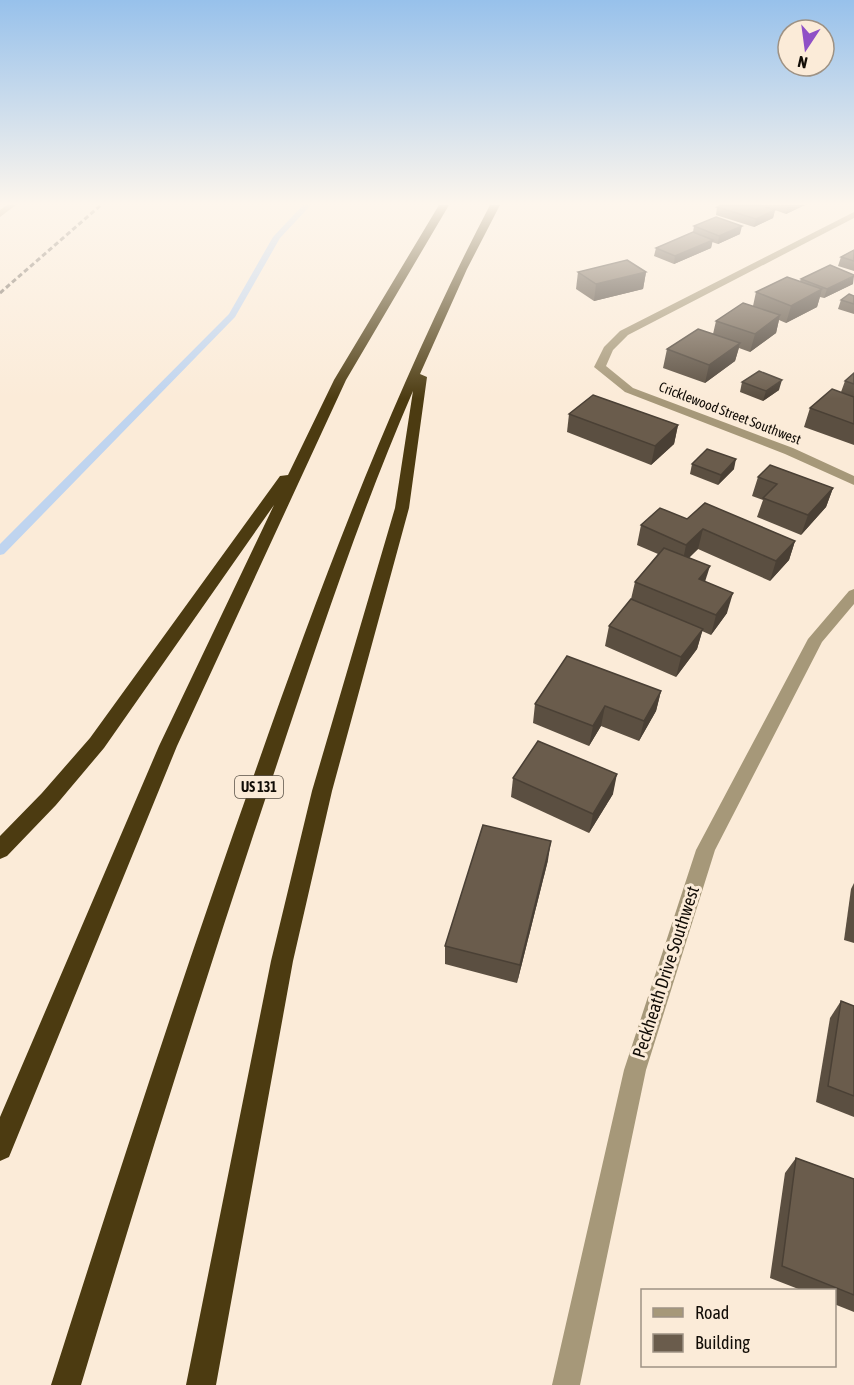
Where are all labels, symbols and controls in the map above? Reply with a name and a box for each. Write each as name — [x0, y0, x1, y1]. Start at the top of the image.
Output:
north arrow — [776, 18, 836, 78]
text: N — [796, 53, 809, 72]
street label: Cricklewood Street Southwest — [657, 378, 803, 448]
road number: US 131 — [235, 776, 283, 798]
street label: Peckheath Drive Southwest — [628, 883, 703, 1060]
legend — [641, 1289, 836, 1367]
text: Road — [695, 1302, 729, 1323]
text: Building — [695, 1332, 750, 1353]

